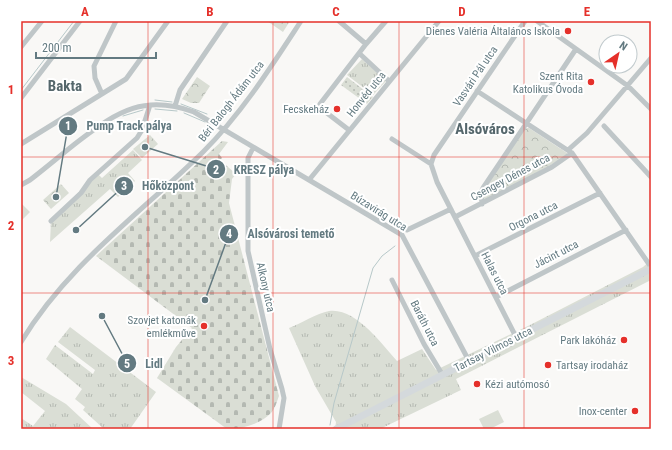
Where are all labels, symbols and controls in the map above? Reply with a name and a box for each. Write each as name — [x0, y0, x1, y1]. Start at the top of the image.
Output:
text: A — [81, 4, 89, 19]
text: B — [206, 4, 214, 19]
text: C — [332, 4, 340, 19]
text: D — [458, 4, 466, 19]
text: E — [584, 4, 591, 19]
place label: Dienes Valéria Általános Iskola — [426, 25, 560, 38]
marker: Dienes Valéria Általános Iskola — [563, 26, 573, 36]
scale bar — [36, 34, 156, 60]
north arrow — [598, 34, 638, 74]
text: N — [617, 39, 630, 54]
text: 200 m — [42, 41, 72, 55]
street label: Vasvári Pál utca — [451, 44, 500, 109]
street label: Béri Balogh Ádám utca — [196, 58, 267, 144]
street label: Honvéd utca — [344, 69, 389, 120]
place label: Szent Rita Katolikus Óvoda — [513, 70, 583, 96]
district label: Bakta — [48, 77, 82, 95]
marker: Szent Rita Katolikus Óvoda — [586, 77, 596, 87]
text: 1 — [8, 82, 14, 97]
place label: Fecskeház — [283, 103, 329, 116]
marker: Fecskeház — [332, 104, 342, 114]
callout: Pump Track pálya — [58, 114, 180, 138]
text: 1 — [65, 119, 71, 133]
text: Pump Track pálya — [86, 119, 172, 133]
district label: Alsóváros — [455, 120, 515, 138]
street label: Csengey Dénes utca — [468, 151, 552, 204]
callout: KRESZ pálya — [206, 157, 303, 181]
text: 2 — [213, 163, 219, 177]
text: KRESZ pálya — [234, 163, 294, 177]
callout: Hőközpont — [114, 174, 202, 198]
text: 3 — [121, 179, 127, 193]
text: Hőközpont — [142, 179, 194, 193]
street label: Búzavirág utca — [348, 189, 409, 234]
street label: Orgona utca — [507, 199, 560, 234]
text: 2 — [8, 218, 15, 233]
callout: Alsóvárosi temető — [219, 222, 342, 246]
text: 4 — [226, 227, 232, 241]
text: Alsóvárosi temető — [248, 227, 335, 241]
street label: Jácint utca — [532, 238, 581, 271]
street label: Halas utca — [478, 250, 511, 297]
street label: Alkony utca — [253, 261, 278, 313]
street label: Baráth utca — [407, 298, 442, 348]
place label: Szovjet katonák emlékműve — [128, 314, 196, 340]
marker: Szovjet katonák emlékműve — [199, 321, 209, 331]
street label: Tartsay Vilmos utca — [452, 324, 535, 375]
place label: Park lakóház — [560, 334, 616, 347]
marker: Park lakóház — [619, 335, 629, 345]
callout: Lidl — [117, 351, 170, 375]
text: 3 — [8, 353, 14, 368]
text: 5 — [124, 357, 130, 371]
text: Lidl — [145, 357, 163, 371]
place label: Tartsay irodaház — [556, 359, 628, 372]
marker: Tartsay irodaház — [543, 360, 553, 370]
place label: Kézi autómosó — [485, 378, 550, 391]
marker: Kézi autómosó — [472, 379, 482, 389]
place label: Inox-center — [579, 405, 628, 418]
marker: Inox-center — [630, 406, 640, 416]

